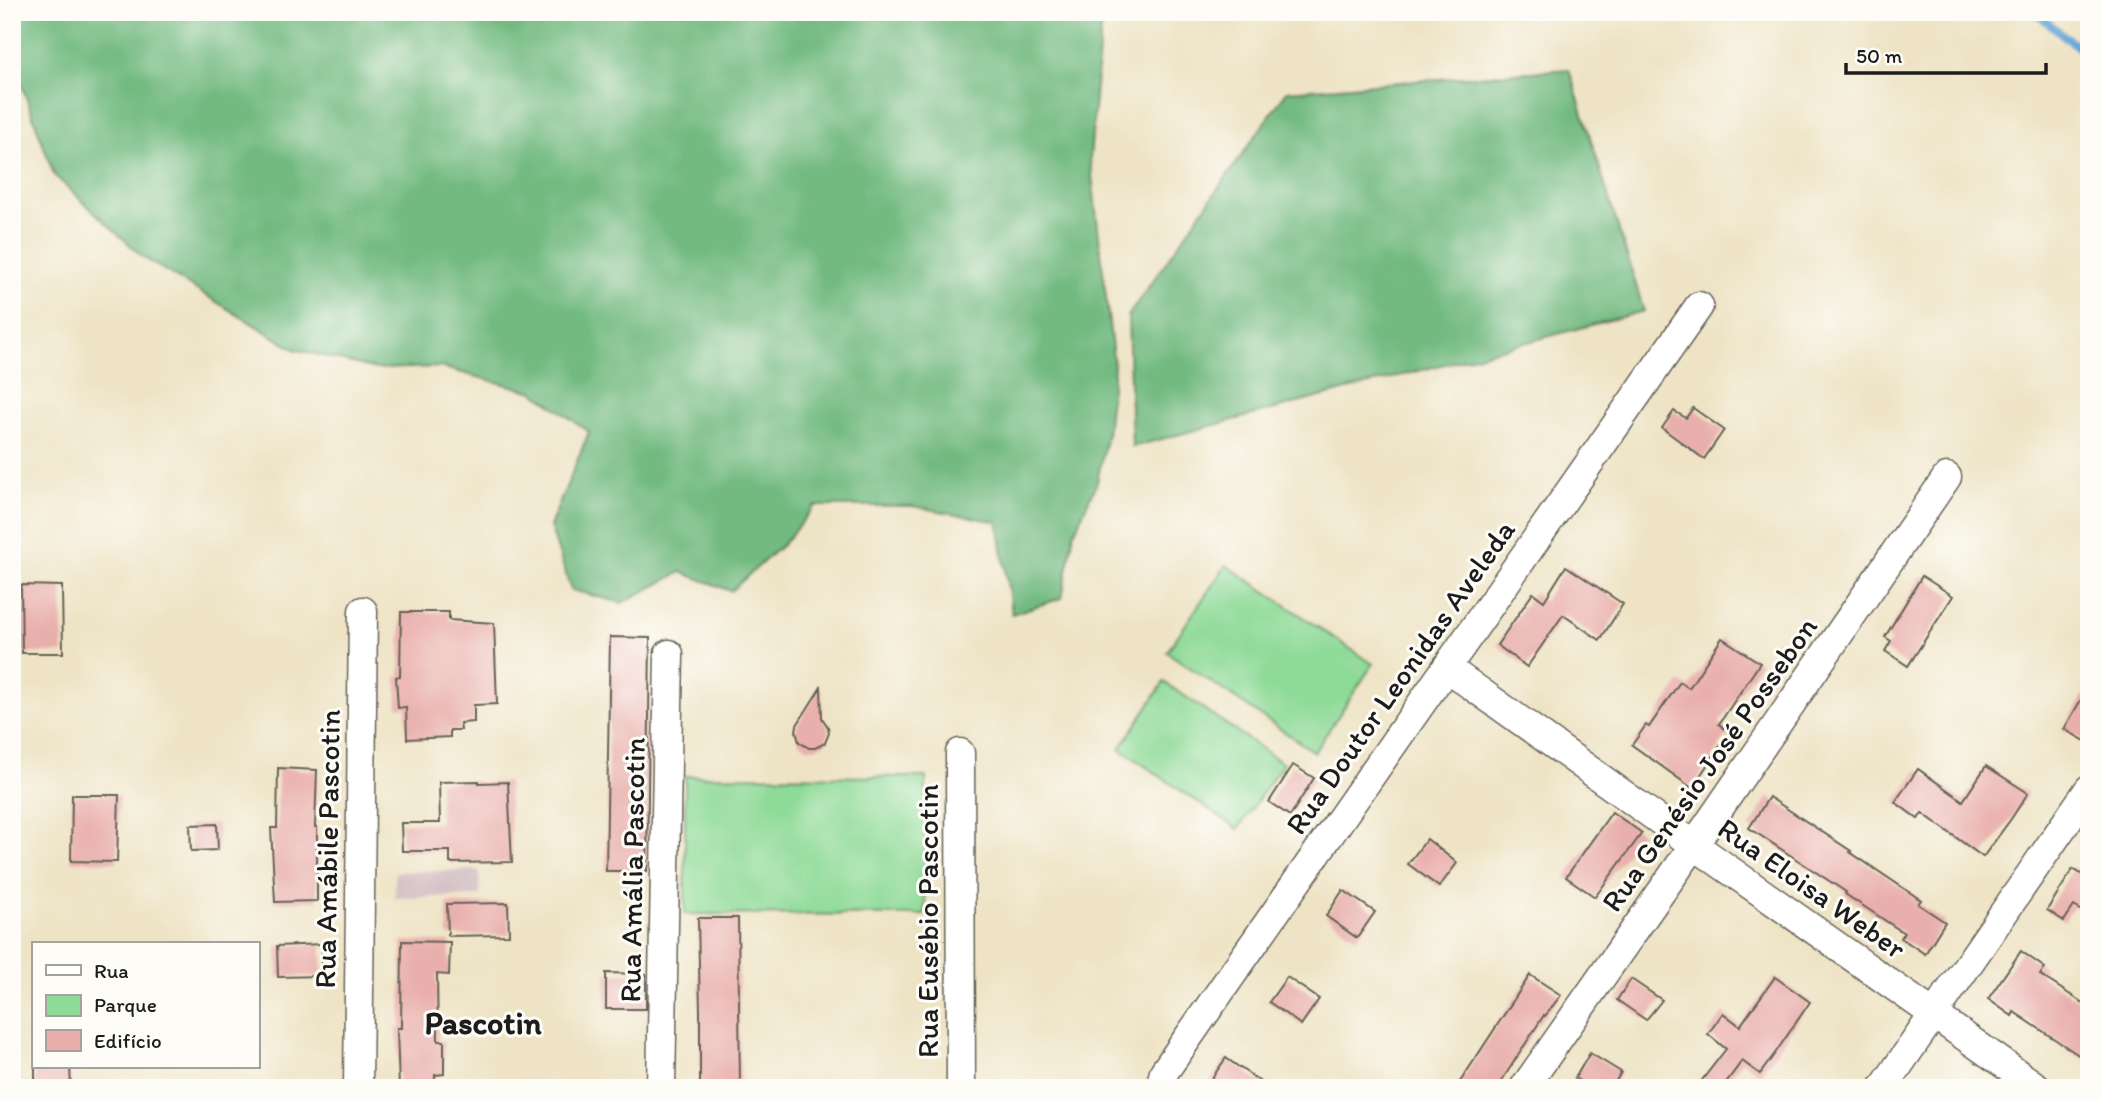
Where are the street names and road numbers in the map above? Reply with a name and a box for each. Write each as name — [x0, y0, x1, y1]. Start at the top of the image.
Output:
street label: Rua Doutor Leonidas Aveleda — [1277, 512, 1523, 841]
street label: Rua Genésio José Possebon — [1593, 609, 1825, 919]
street label: Rua Amábile Pascotin — [306, 709, 348, 989]
street label: Rua Amália Pascotin — [611, 737, 653, 1003]
street label: Rua Eusébio Pascotin — [909, 784, 946, 1058]
street label: Rua Eloisa Weber — [1711, 809, 1913, 967]

